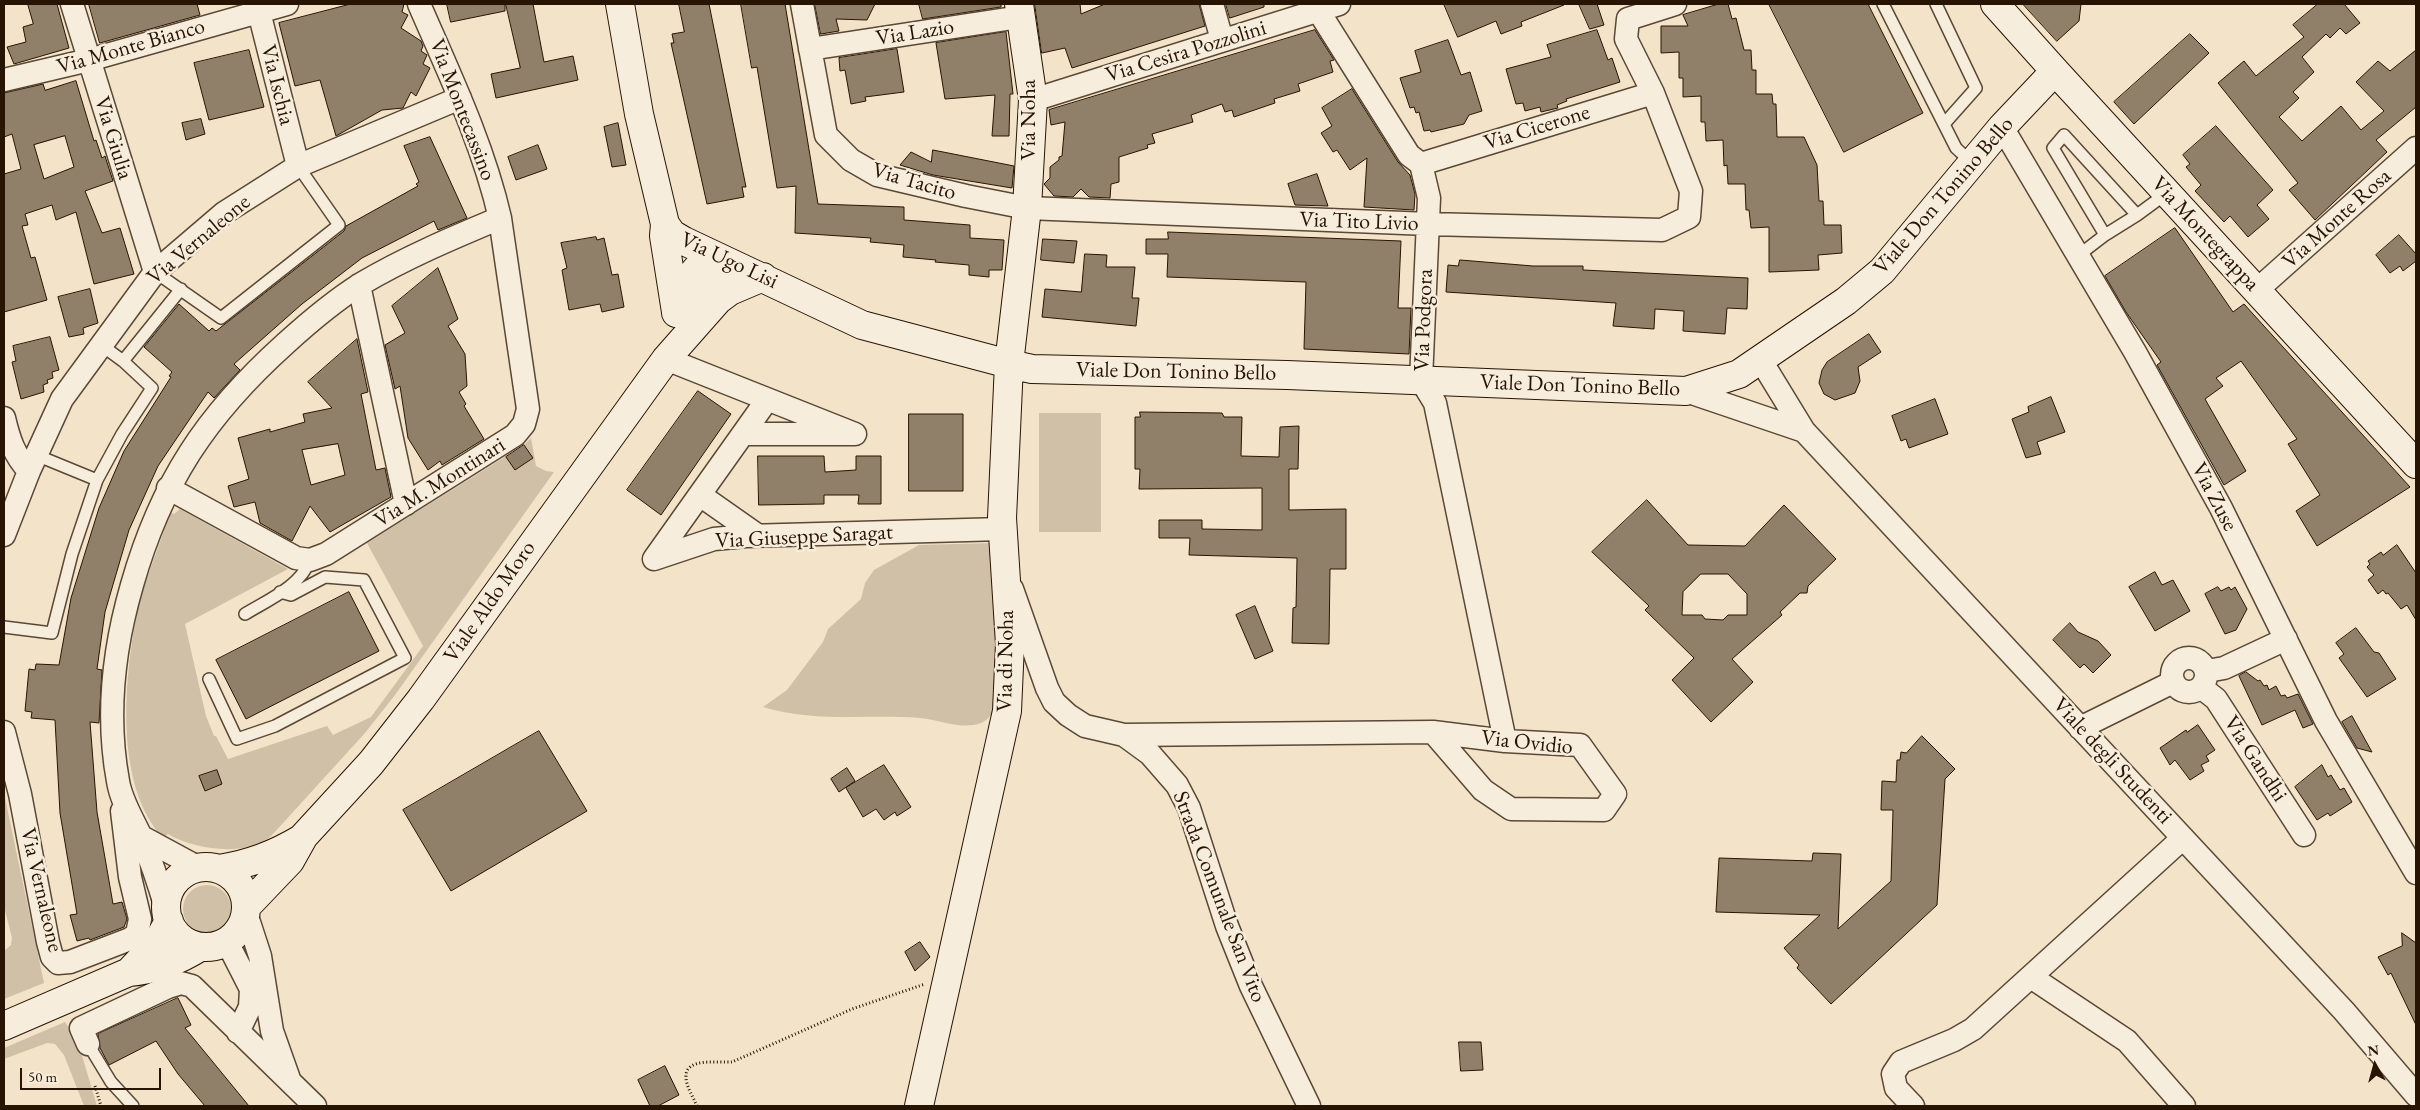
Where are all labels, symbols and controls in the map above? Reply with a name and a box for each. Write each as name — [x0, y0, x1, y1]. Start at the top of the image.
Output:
street label: Via Monte Bianco — [54, 13, 208, 81]
street label: Via Lazio — [874, 14, 956, 52]
street label: Via Cesira Pozzolini — [1102, 15, 1270, 89]
street label: Via Montecassino — [423, 35, 501, 185]
street label: Via Ischia — [254, 42, 300, 128]
street label: Via Noha — [1016, 79, 1042, 161]
street label: Via Giulia — [88, 93, 138, 183]
street label: Via Cicerone — [1481, 99, 1593, 157]
street label: Viale Don Tonino Bello — [1868, 112, 2020, 280]
street label: Via Tacito — [869, 157, 959, 207]
street label: Via Monte Rosa — [2277, 163, 2397, 275]
street label: Via Montegrappa — [2145, 171, 2265, 297]
street label: Via Vernaleone — [142, 189, 256, 291]
street label: Via Tito Livio — [1299, 207, 1419, 237]
street label: Via Ugo Lisi — [676, 227, 782, 295]
street label: Via Podgora — [1409, 268, 1439, 372]
street label: Viale Don Tonino Bello — [1076, 357, 1276, 387]
street label: Viale Don Tonino Bello — [1479, 369, 1681, 403]
street label: Via M. Montinari — [370, 432, 510, 534]
street label: Via Zuse — [2185, 458, 2243, 536]
street label: Via Giuseppe Saragat — [715, 519, 893, 555]
street label: Viale Aldo Moro — [438, 536, 542, 668]
street label: Via di Noha — [992, 610, 1020, 712]
street label: Viale degli Studenti — [2047, 692, 2177, 830]
street label: Via Gandhi — [2217, 711, 2293, 807]
street label: Via Ovidio — [1480, 725, 1574, 761]
street label: Strada Comunale San Vito — [1167, 788, 1271, 1006]
street label: Via Vernaleone — [14, 825, 68, 955]
north arrow — [2350, 1040, 2400, 1090]
text: N — [2366, 1040, 2380, 1060]
scale bar — [22, 1058, 164, 1090]
text: 50 m — [28, 1067, 57, 1086]

